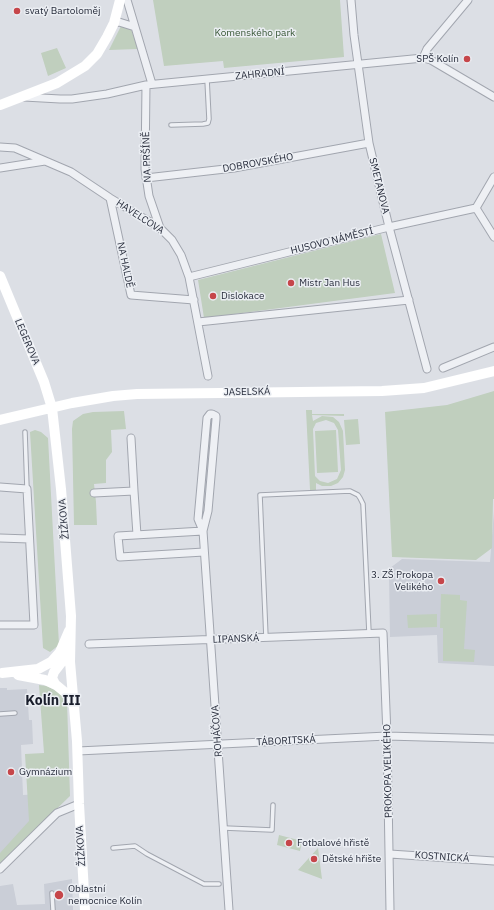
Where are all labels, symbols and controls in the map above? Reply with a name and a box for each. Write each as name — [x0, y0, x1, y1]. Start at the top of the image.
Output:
place label: svatý Bartoloměj — [25, 5, 100, 17]
marker: svatý Bartoloměj — [12, 6, 22, 16]
park label: Komenského park — [215, 27, 295, 39]
place label: SPŠ Kolín — [416, 53, 459, 65]
marker: SPŠ Kolín — [462, 54, 472, 64]
street label: ZAHRADNÍ — [235, 65, 285, 83]
street label: NA PRŠÍNĚ — [140, 131, 154, 183]
street label: DOBROVSKÉHO — [222, 151, 294, 175]
street label: SMETANOVA — [366, 157, 392, 215]
street label: HAVELCOVA — [114, 197, 166, 237]
street label: HUSOVO NÁMĚSTÍ — [289, 225, 375, 257]
street label: NA HALDĚ — [114, 241, 136, 289]
place label: Mistr Jan Hus — [299, 277, 360, 289]
marker: Mistr Jan Hus — [286, 278, 296, 288]
place label: Dislokace — [221, 290, 264, 302]
marker: Dislokace — [208, 291, 218, 301]
street label: LEGEROVA — [12, 317, 42, 367]
street label: JASELSKÁ — [224, 386, 270, 398]
street label: ŽIŽKOVA — [56, 498, 72, 540]
place label: 3. ZŠ Prokopa Velikého — [371, 569, 433, 592]
marker: 3. ZŠ Prokopa Velikého — [436, 576, 446, 586]
street label: LIPANSKÁ — [212, 632, 260, 646]
district label: Kolín III — [25, 693, 81, 709]
street label: ROHÁČOVA — [209, 705, 225, 757]
street label: PROKOPA VELIKÉHO — [381, 724, 395, 818]
street label: TÁBORITSKÁ — [256, 733, 316, 749]
place label: Gymnázium — [19, 766, 72, 778]
marker: Gymnázium — [6, 767, 16, 777]
street label: ŽIŽKOVA — [74, 825, 88, 867]
place label: Fotbalové hřistě — [297, 837, 369, 849]
marker: Fotbalové hřistě — [284, 838, 294, 848]
street label: KOSTNICKÁ — [414, 849, 470, 865]
place label: Dětské hřište — [322, 853, 381, 865]
marker: Dětské hřište — [309, 854, 319, 864]
place label: Oblastní nemocnice Kolín — [68, 883, 142, 906]
marker: Oblastní nemocnice Kolín — [53, 889, 65, 901]

